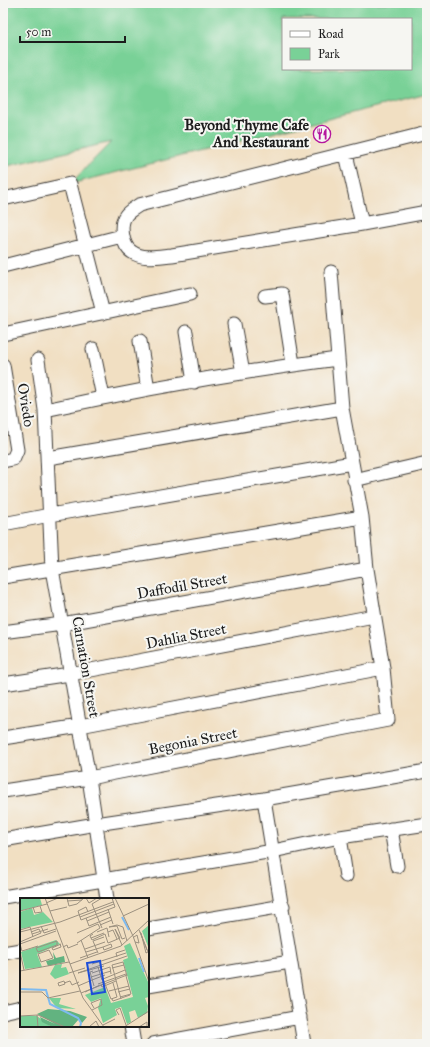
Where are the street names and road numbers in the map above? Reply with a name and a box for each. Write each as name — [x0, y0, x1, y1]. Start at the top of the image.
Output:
street label: Oviedo — [14, 382, 38, 429]
street label: Daffodil Street — [136, 569, 229, 603]
street label: Carnation Street — [68, 615, 104, 720]
street label: Dahlia Street — [144, 619, 228, 653]
street label: Begonia Street — [147, 723, 240, 758]

